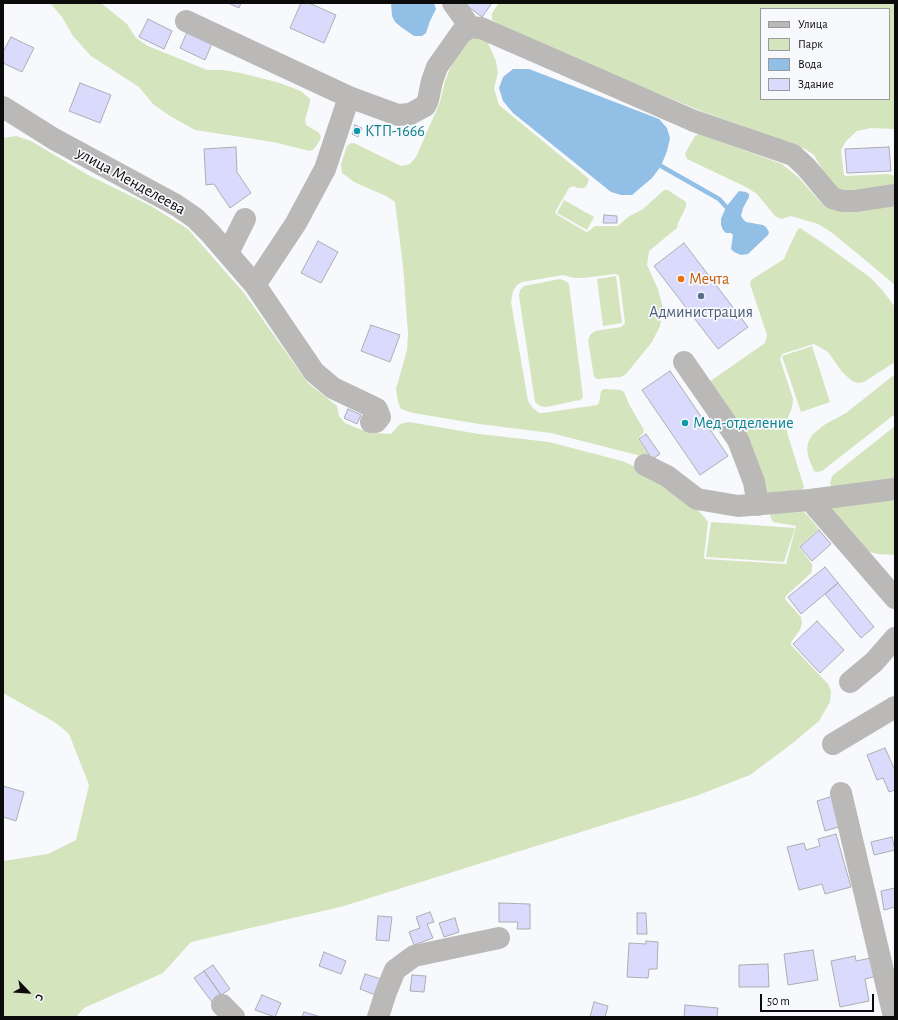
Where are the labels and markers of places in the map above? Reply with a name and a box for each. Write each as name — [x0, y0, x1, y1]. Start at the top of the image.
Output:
place label: КТП-1666 — [365, 121, 425, 141]
marker: КТП-1666 — [352, 126, 362, 136]
place label: Мечта — [689, 269, 729, 289]
marker: Мечта — [676, 274, 686, 284]
marker: Администрация — [696, 291, 706, 301]
place label: Администрация — [649, 302, 753, 322]
place label: Мед-отделение — [693, 413, 794, 433]
marker: Мед-отделение — [680, 418, 690, 428]

